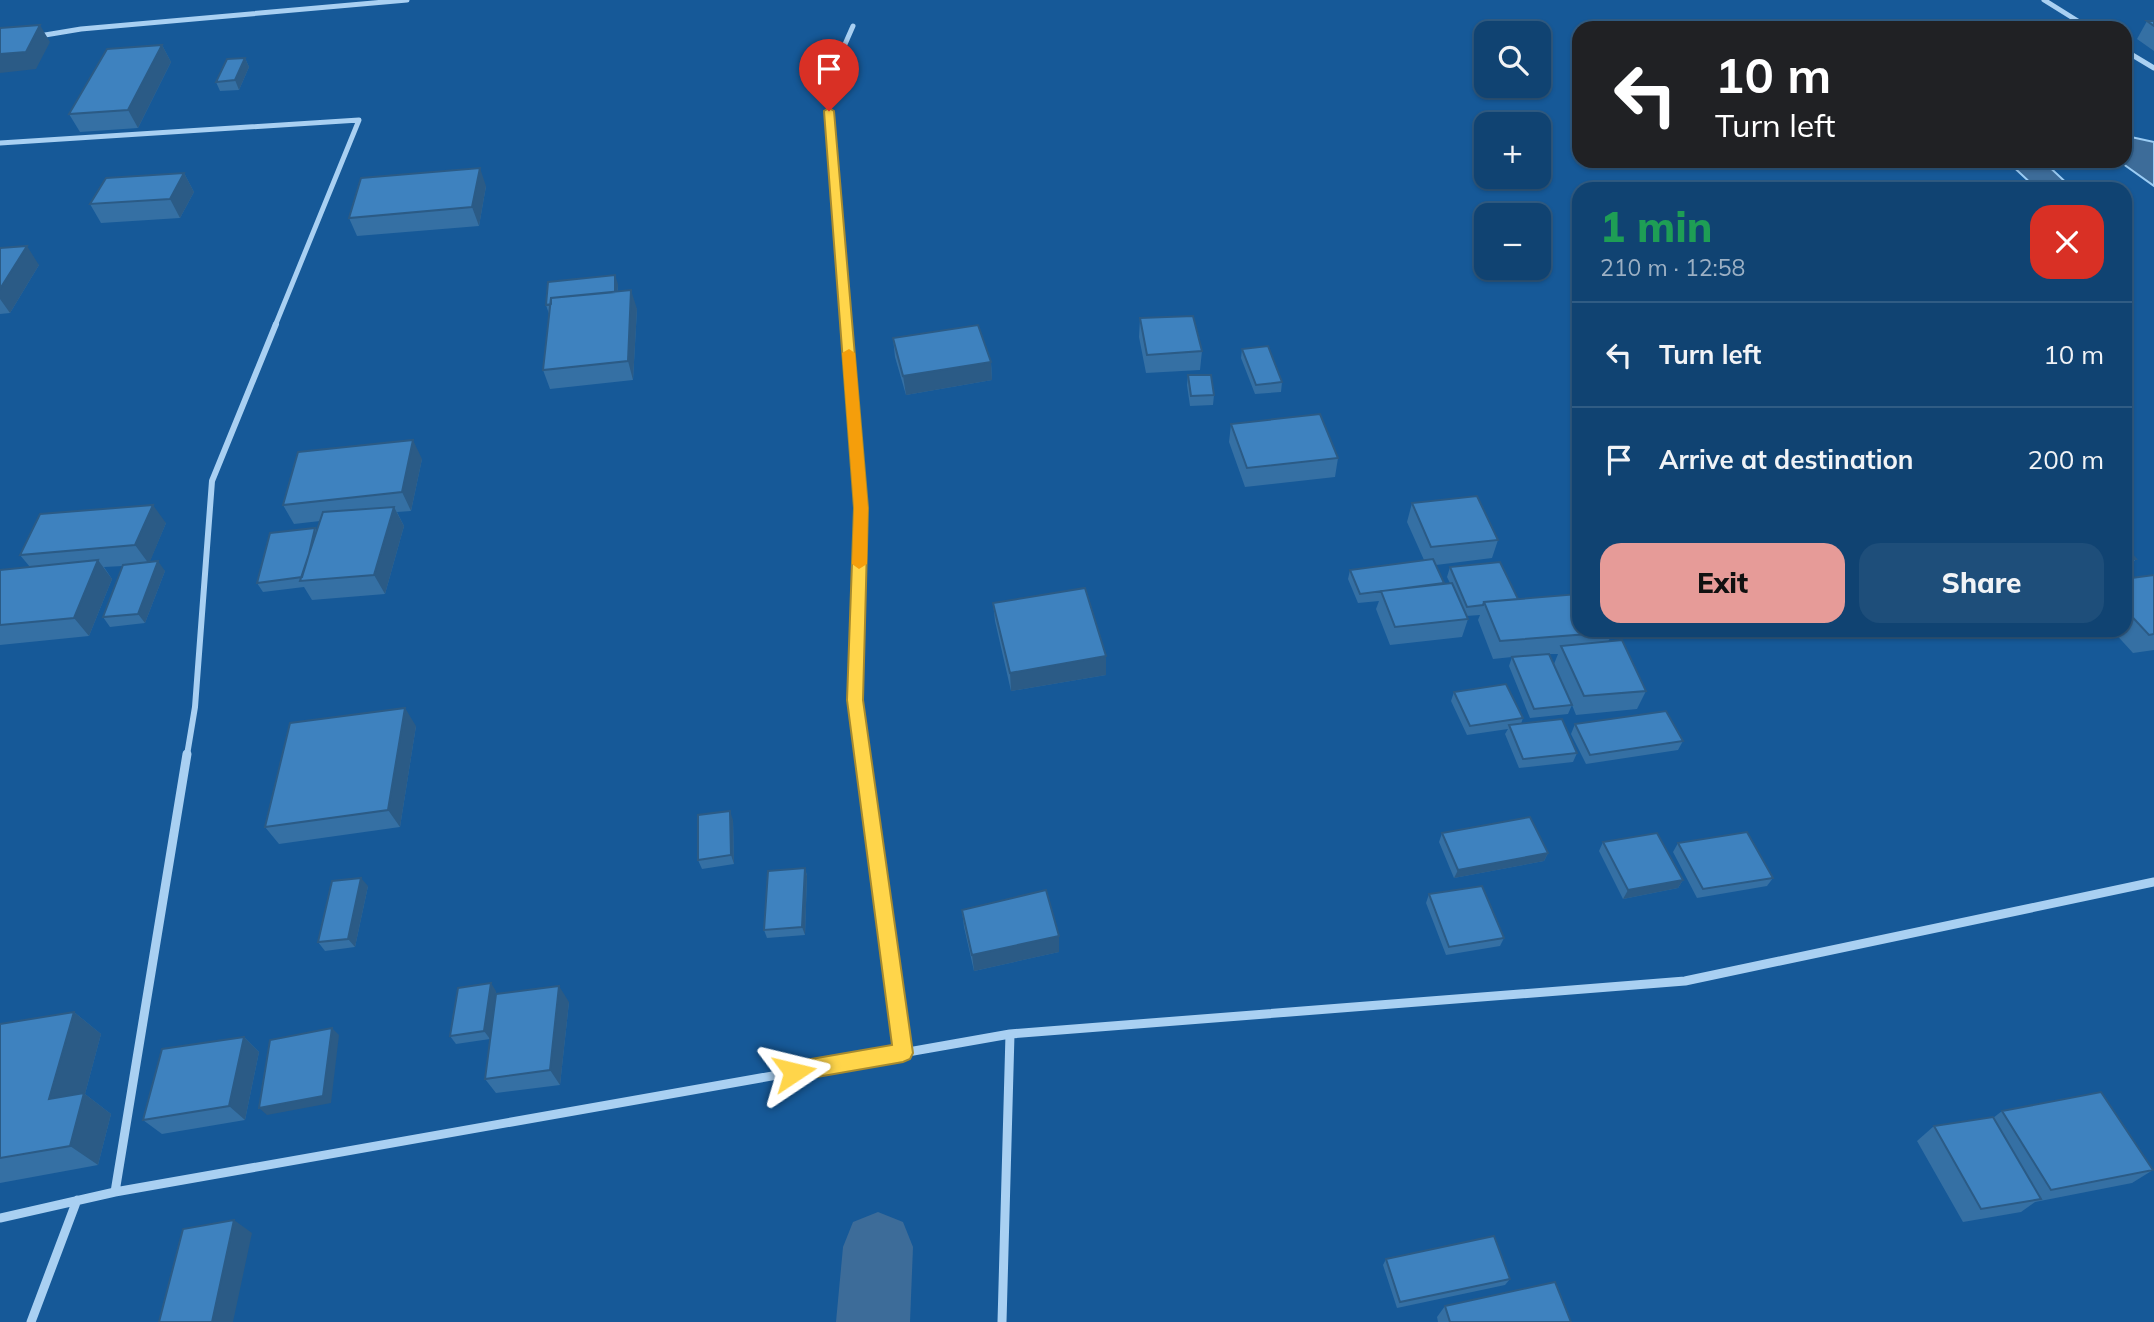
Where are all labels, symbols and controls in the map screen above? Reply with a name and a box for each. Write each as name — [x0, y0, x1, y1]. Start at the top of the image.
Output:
map controls — [1474, 21, 1551, 280]
button: search — [1474, 21, 1551, 98]
pin — [799, 39, 859, 111]
text: 10 m — [1715, 44, 1831, 105]
icon: left — [1600, 49, 1691, 140]
icon: arrive — [810, 50, 848, 88]
text: Turn left — [1715, 105, 1835, 145]
button: + — [1474, 112, 1551, 189]
text: 1 min — [1600, 200, 1713, 253]
button: − — [1474, 203, 1551, 280]
button: close — [2030, 205, 2104, 279]
text: 210 m · 12:58 — [1600, 253, 1745, 282]
icon: left — [1600, 336, 1638, 374]
text: Turn left — [1659, 338, 1761, 371]
text: 10 m — [2043, 338, 2104, 371]
icon: arrive — [1600, 441, 1638, 479]
text: Arrive at destination — [1659, 443, 1914, 476]
text: 200 m — [2028, 443, 2104, 476]
button: Exit — [1600, 543, 1845, 623]
button: Share — [1859, 543, 2104, 623]
position arrow — [757, 1035, 831, 1109]

